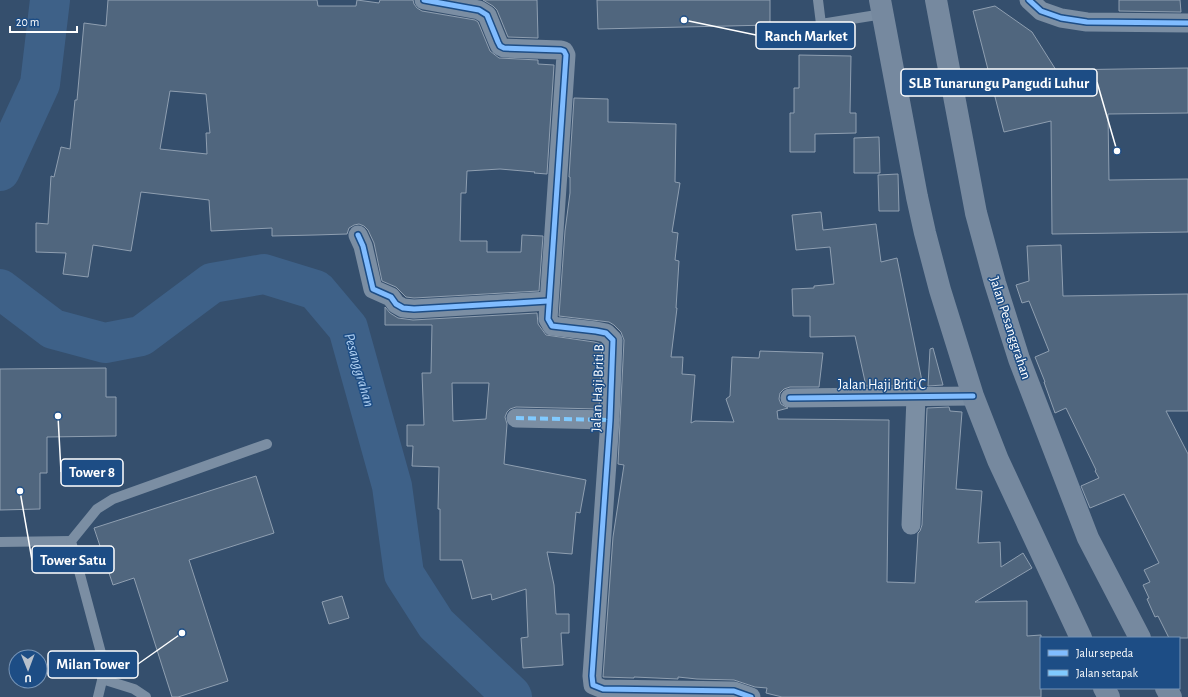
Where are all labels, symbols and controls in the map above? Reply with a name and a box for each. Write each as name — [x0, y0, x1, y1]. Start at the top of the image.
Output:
scale bar — [10, 8, 77, 34]
text: 20 m — [16, 16, 39, 28]
callout: Ranch Market — [756, 22, 855, 49]
text: Ranch Market — [764, 29, 848, 44]
callout: SLB Tunarungu Pangudi Luhur — [901, 69, 1097, 96]
text: SLB Tunarungu Pangudi Luhur — [909, 76, 1090, 91]
street label: Jalan Pesanggrahan — [987, 275, 1033, 381]
water label: Pesanggrahan — [341, 331, 377, 409]
street label: Jalan Haji Briti B — [589, 344, 607, 432]
street label: Jalan Haji Briti C — [838, 378, 926, 392]
callout: Tower 8 — [61, 459, 123, 486]
text: Tower 8 — [69, 465, 115, 480]
callout: Tower Satu — [32, 546, 114, 573]
text: Tower Satu — [40, 553, 106, 568]
legend — [1040, 637, 1180, 689]
text: Jalur sepeda — [1076, 647, 1134, 659]
north arrow — [8, 649, 48, 689]
callout: Milan Tower — [48, 651, 138, 678]
text: Milan Tower — [56, 657, 131, 672]
text: Jalan setapak — [1076, 667, 1139, 679]
text: U — [25, 673, 32, 684]

